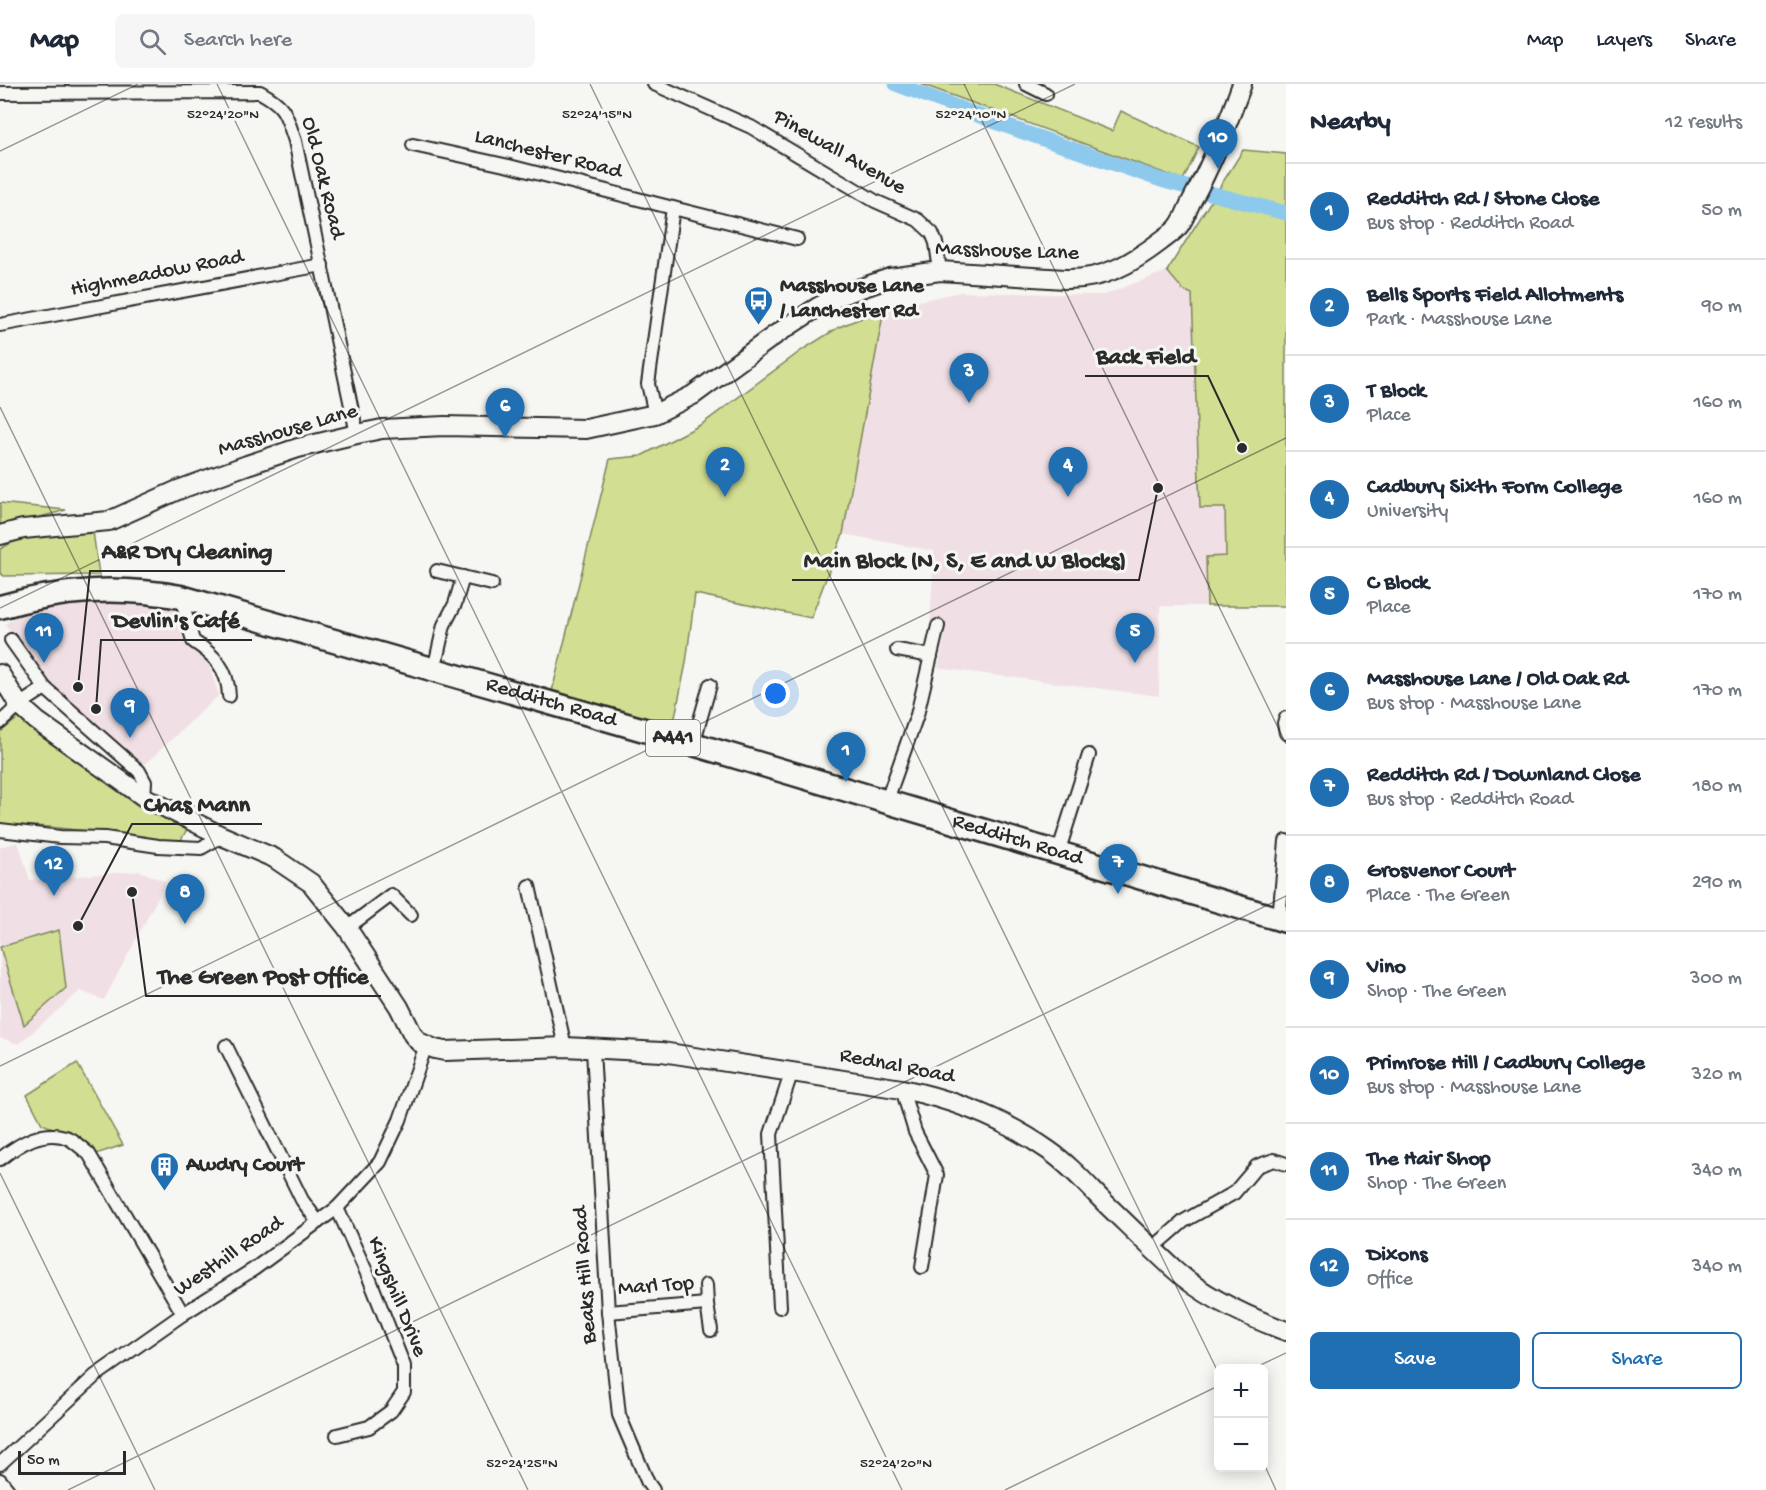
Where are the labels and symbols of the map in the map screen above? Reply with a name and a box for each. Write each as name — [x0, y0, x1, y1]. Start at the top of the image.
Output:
street label: Pinewall Avenue — [767, 104, 911, 202]
text: 52°24'20"N — [187, 106, 259, 124]
text: 52°24'15"N — [562, 106, 632, 124]
text: 52°24'10"N — [936, 106, 1007, 124]
street label: Old Oak Road — [294, 114, 350, 244]
pin: 10 — [1198, 120, 1238, 169]
street label: Lanchester Road — [472, 124, 626, 186]
street label: Masshouse Lane — [935, 236, 1080, 268]
street label: Highmeadow Road — [68, 244, 248, 304]
place label: Masshouse Lane / Lanchester Rd — [779, 274, 925, 325]
bus stop icon: Masshouse Lane / Lanchester Rd — [743, 284, 775, 326]
callout: Back Field — [1085, 334, 1208, 376]
text: Back Field — [1095, 344, 1199, 373]
pin: 3 — [950, 354, 988, 403]
pin: 6 — [486, 388, 524, 438]
street label: Masshouse Lane — [215, 398, 361, 463]
pin: 2 — [706, 448, 744, 497]
pin: 4 — [1048, 448, 1088, 497]
callout: A&R Dry Cleaning — [90, 529, 285, 571]
callout: Main Block (N, S, E and W Blocks) — [792, 538, 1139, 580]
text: A&R Dry Cleaning — [101, 539, 273, 568]
text: Main Block (N, S, E and W Blocks) — [804, 548, 1126, 577]
callout: Devlin's Café — [101, 598, 252, 640]
text: Devlin's Café — [110, 608, 241, 637]
pin: 11 — [24, 614, 63, 663]
pin: 5 — [1116, 614, 1154, 663]
street label: Redditch Road — [483, 672, 622, 735]
your location — [761, 679, 790, 708]
pin: 9 — [110, 688, 150, 738]
road number: A441 — [646, 720, 700, 756]
pin: 1 — [826, 732, 866, 782]
callout: Chas Mann — [132, 782, 262, 824]
text: Chas Mann — [144, 792, 251, 821]
street label: Redditch Road — [949, 809, 1088, 873]
pin: 7 — [1098, 844, 1138, 894]
pin: 12 — [34, 846, 74, 896]
pin: 8 — [166, 874, 204, 924]
callout: The Green Post Office — [146, 954, 381, 996]
text: The Green Post Office — [156, 964, 370, 993]
street label: Rednal Road — [837, 1043, 959, 1091]
building icon: Awdry Court — [149, 1150, 181, 1192]
place label: Awdry Court — [185, 1153, 305, 1179]
street label: Beaks Hill Road — [568, 1203, 604, 1346]
street label: Westhill Road — [169, 1210, 291, 1303]
street label: Kingshill Drive — [360, 1233, 432, 1362]
street label: Marl Top — [617, 1271, 695, 1303]
scale bar — [18, 1448, 126, 1476]
text: 52°24'25"N — [486, 1455, 558, 1473]
text: 52°24'20"N — [860, 1455, 932, 1473]

